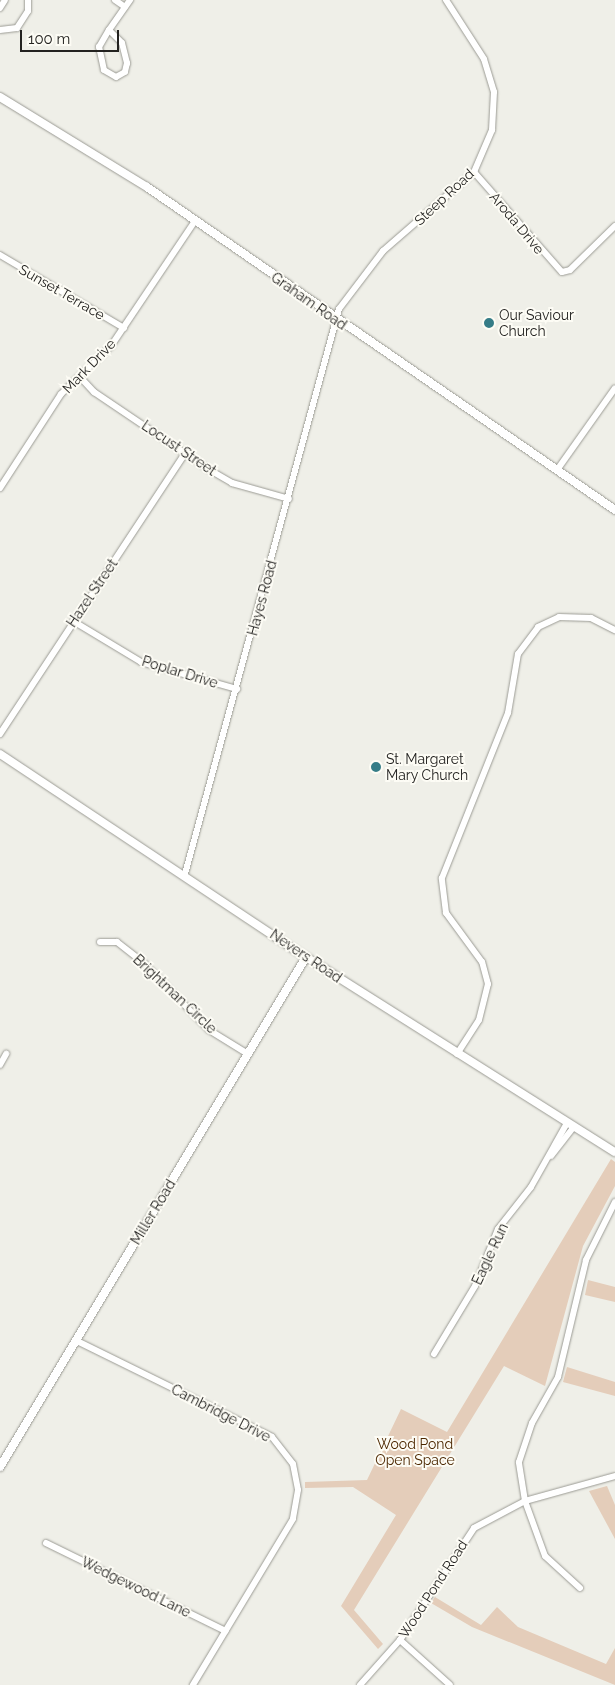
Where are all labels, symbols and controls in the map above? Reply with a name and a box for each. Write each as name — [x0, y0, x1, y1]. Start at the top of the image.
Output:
scale bar — [22, 20, 121, 52]
text: 100 m — [28, 30, 70, 48]
street label: Steep Road — [411, 165, 477, 229]
street label: Aroda Drive — [486, 189, 548, 257]
street label: Sunset Terrace — [16, 261, 108, 323]
street label: Graham Road — [268, 269, 350, 333]
place label: Our Saviour Church — [499, 307, 574, 340]
marker: Our Saviour Church — [483, 317, 495, 329]
street label: Mark Drive — [59, 335, 119, 397]
street label: Locust Street — [139, 417, 219, 479]
street label: Hazel Street — [63, 556, 121, 630]
street label: Hayes Road — [244, 559, 280, 637]
street label: Poplar Drive — [140, 652, 220, 692]
place label: St. Margaret Mary Church — [386, 751, 469, 784]
marker: St. Margaret Mary Church — [370, 761, 382, 773]
street label: Nevers Road — [267, 926, 345, 986]
street label: Brightman Circle — [130, 951, 220, 1037]
street label: Miller Road — [127, 1176, 179, 1248]
street label: Eagle Run — [468, 1221, 512, 1287]
street label: Cambridge Drive — [169, 1381, 273, 1445]
park label: Wood Pond Open Space — [375, 1436, 455, 1468]
street label: Wood Pond Road — [395, 1537, 471, 1641]
street label: Wedgewood Lane — [79, 1553, 193, 1621]

